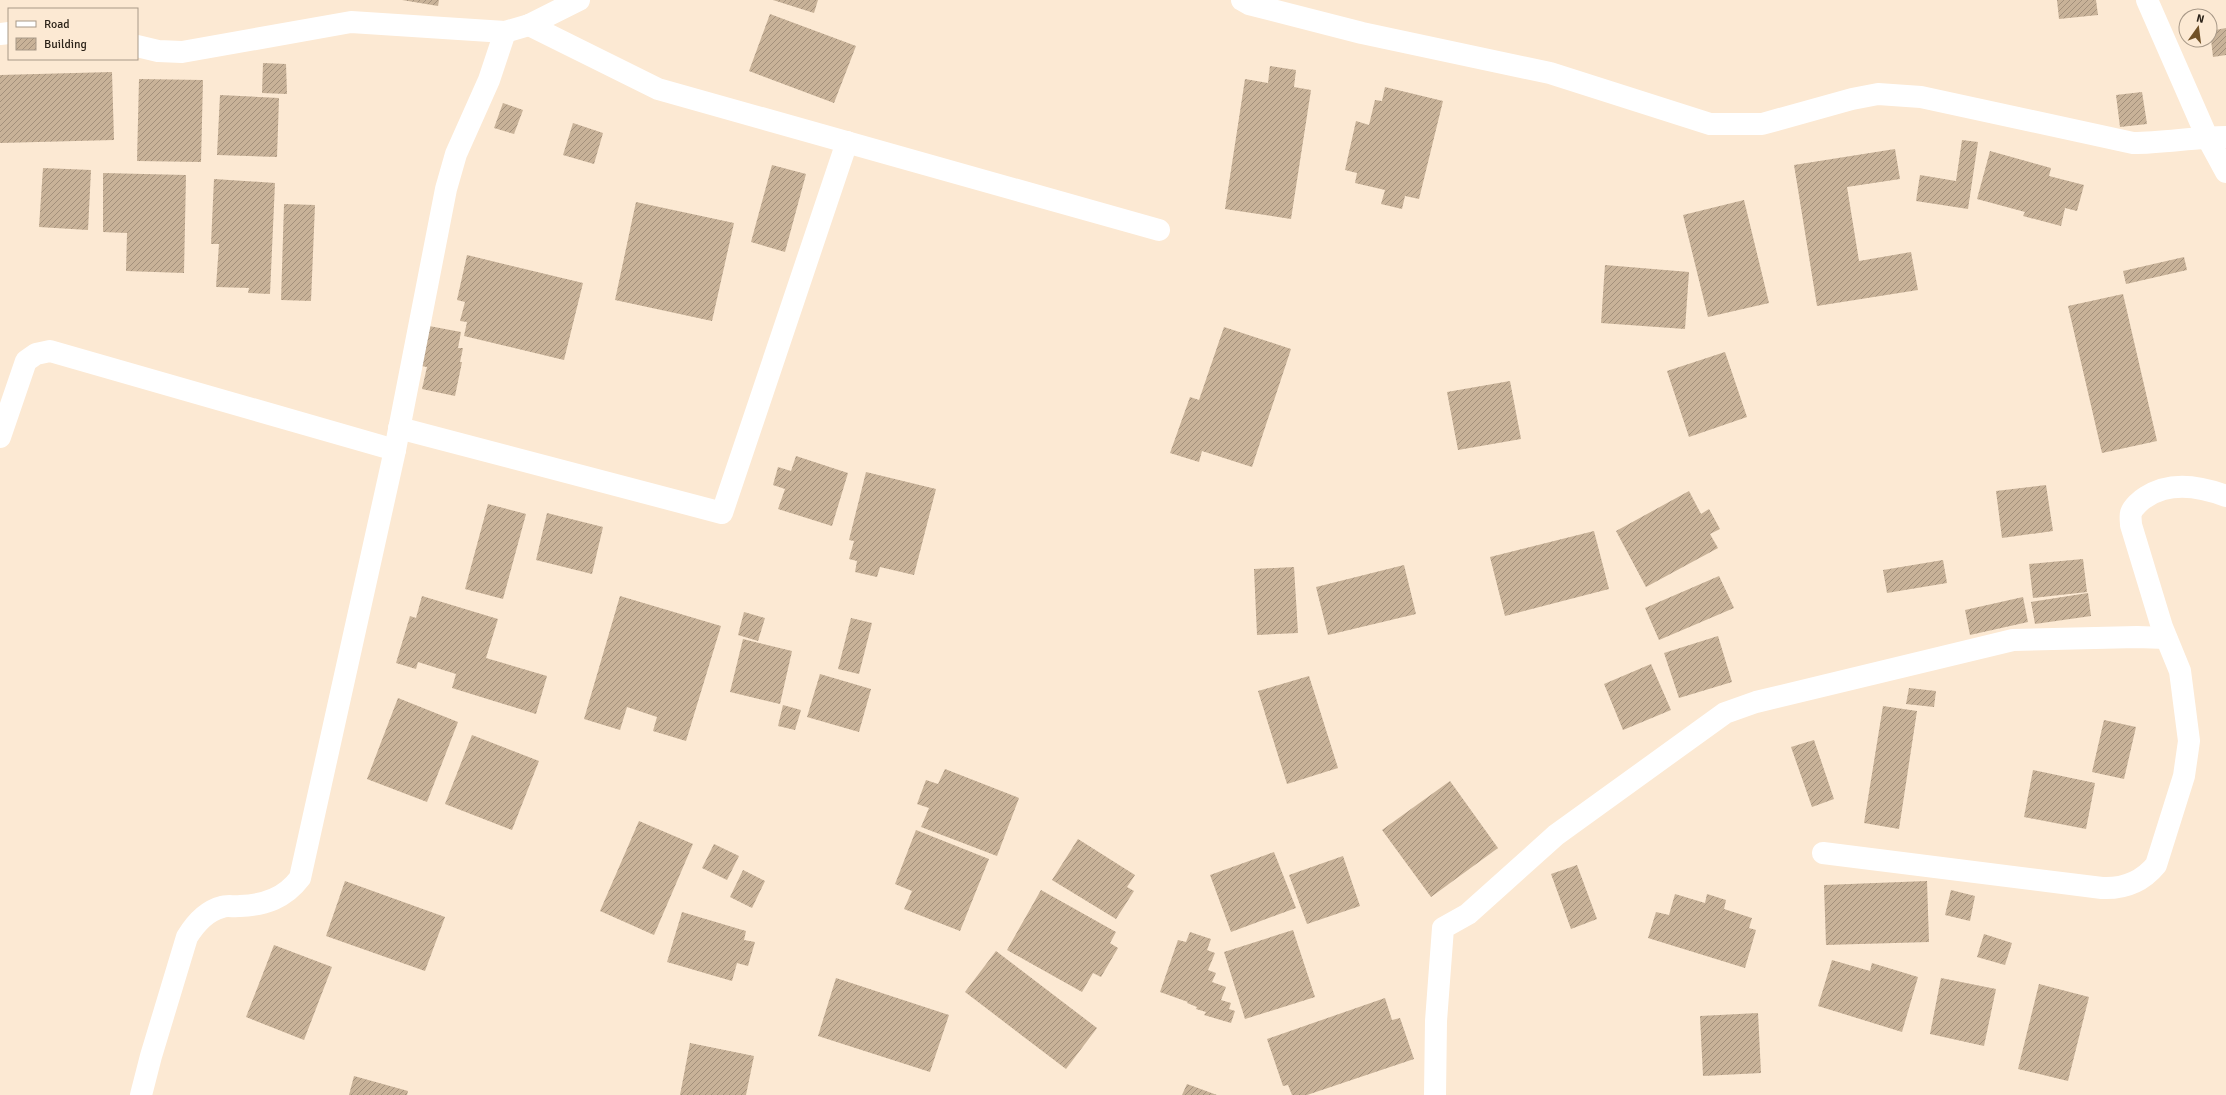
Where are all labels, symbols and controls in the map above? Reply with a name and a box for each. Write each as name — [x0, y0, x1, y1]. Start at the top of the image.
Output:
legend — [8, 8, 138, 60]
north arrow — [2178, 8, 2218, 48]
text: N — [2195, 12, 2206, 26]
text: Road — [44, 17, 70, 32]
text: Building — [44, 37, 87, 52]

